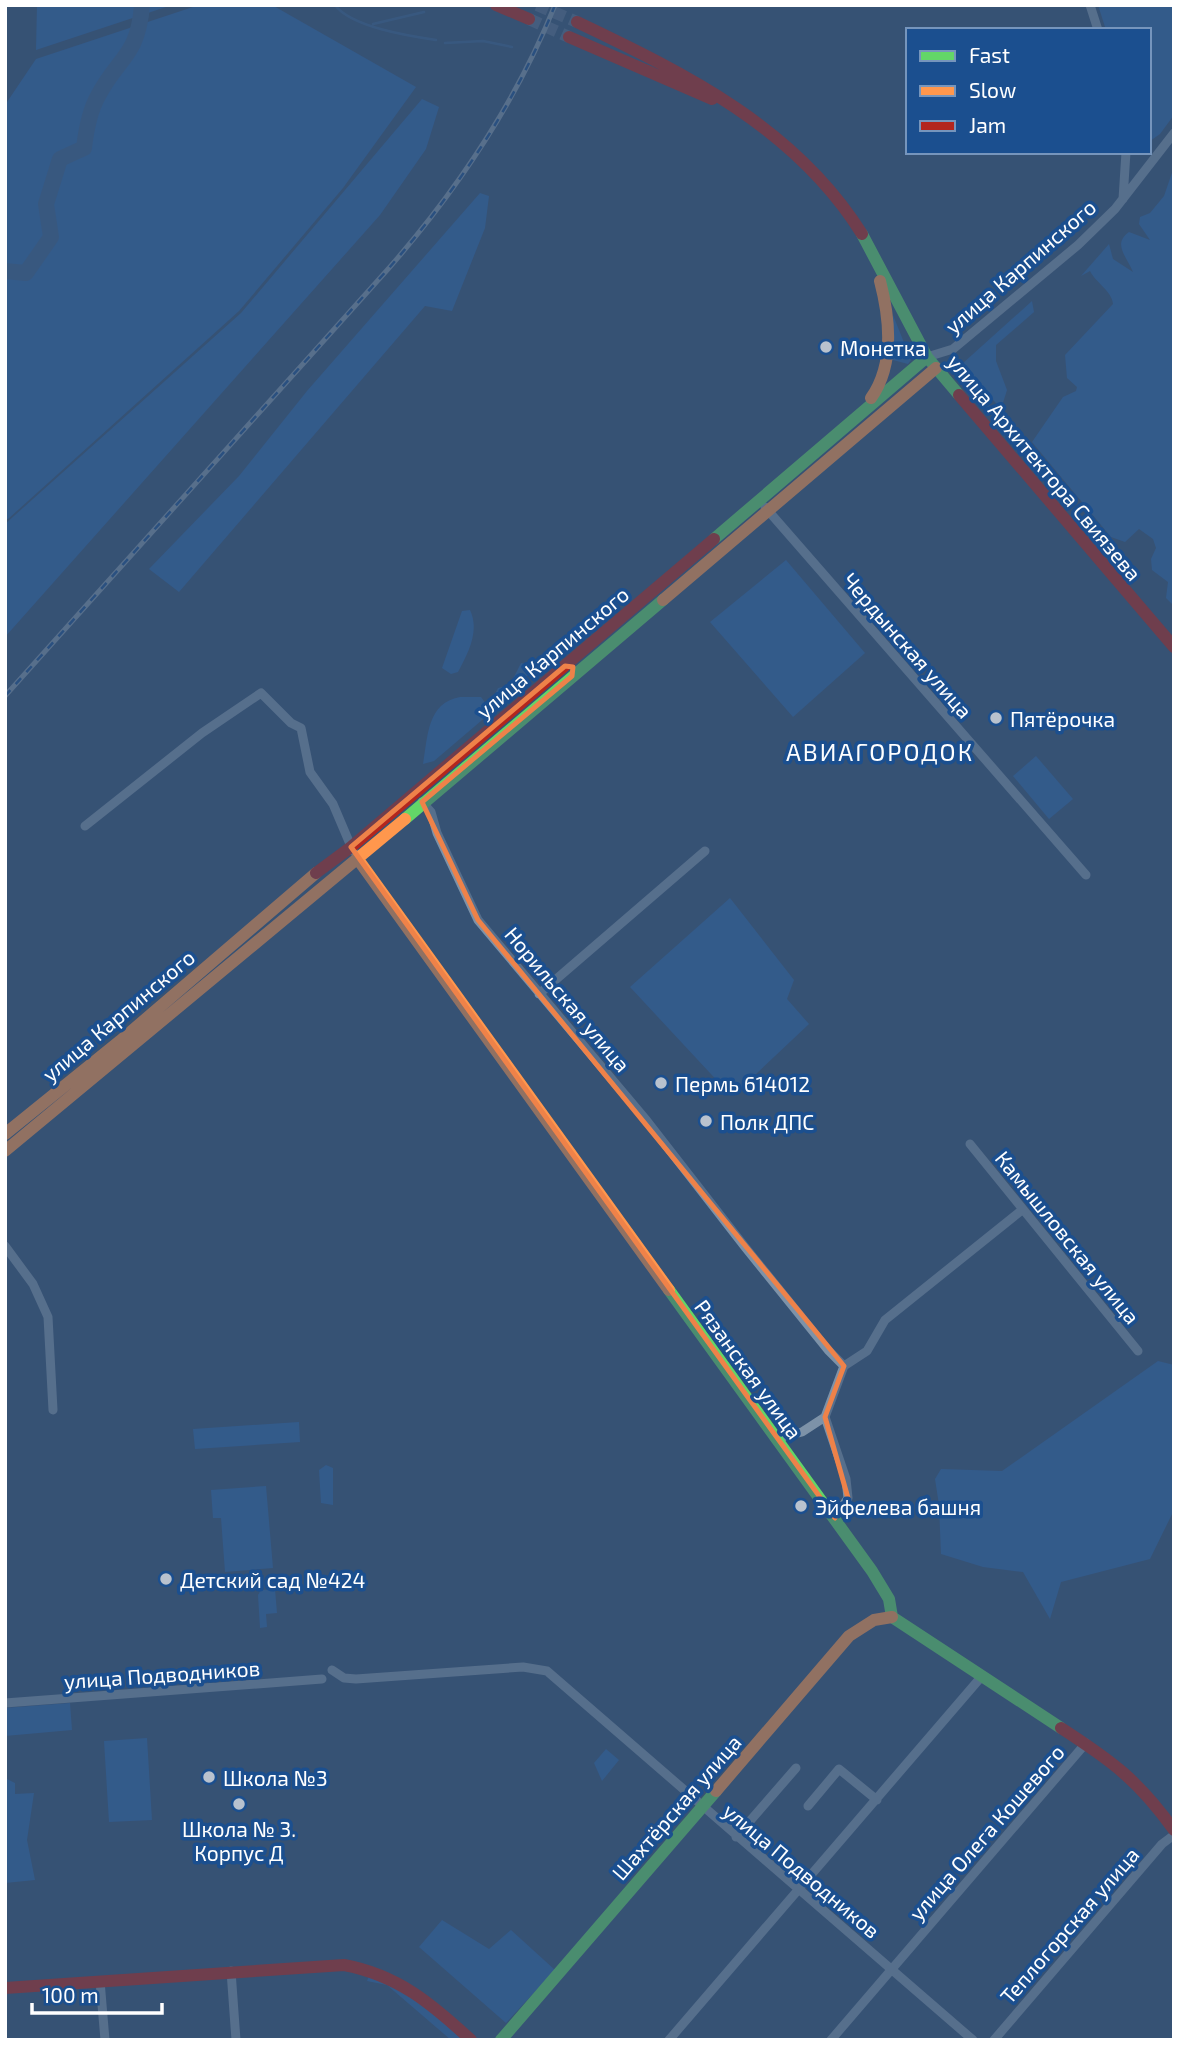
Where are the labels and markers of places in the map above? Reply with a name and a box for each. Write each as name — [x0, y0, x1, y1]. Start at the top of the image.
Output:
place label: Монетка — [840, 335, 927, 360]
marker: Монетка — [818, 339, 834, 355]
place label: Пятёрочка — [1010, 706, 1115, 731]
marker: Пятёрочка — [988, 710, 1004, 726]
place label: Пермь 614012 — [675, 1071, 810, 1096]
marker: Пермь 614012 — [653, 1075, 669, 1091]
place label: Полк ДПС — [720, 1109, 814, 1134]
marker: Полк ДПС — [698, 1113, 714, 1129]
place label: Эйфелева башня — [815, 1494, 981, 1519]
marker: Эйфелева башня — [793, 1498, 809, 1514]
place label: Детский сад №424 — [180, 1567, 366, 1592]
marker: Детский сад №424 — [158, 1571, 174, 1587]
place label: Школа №3 — [223, 1765, 328, 1790]
marker: Школа №3 — [201, 1769, 217, 1785]
marker: Школа № 3. Корпус Д — [231, 1796, 247, 1812]
place label: Школа № 3. Корпус Д — [182, 1816, 296, 1866]

